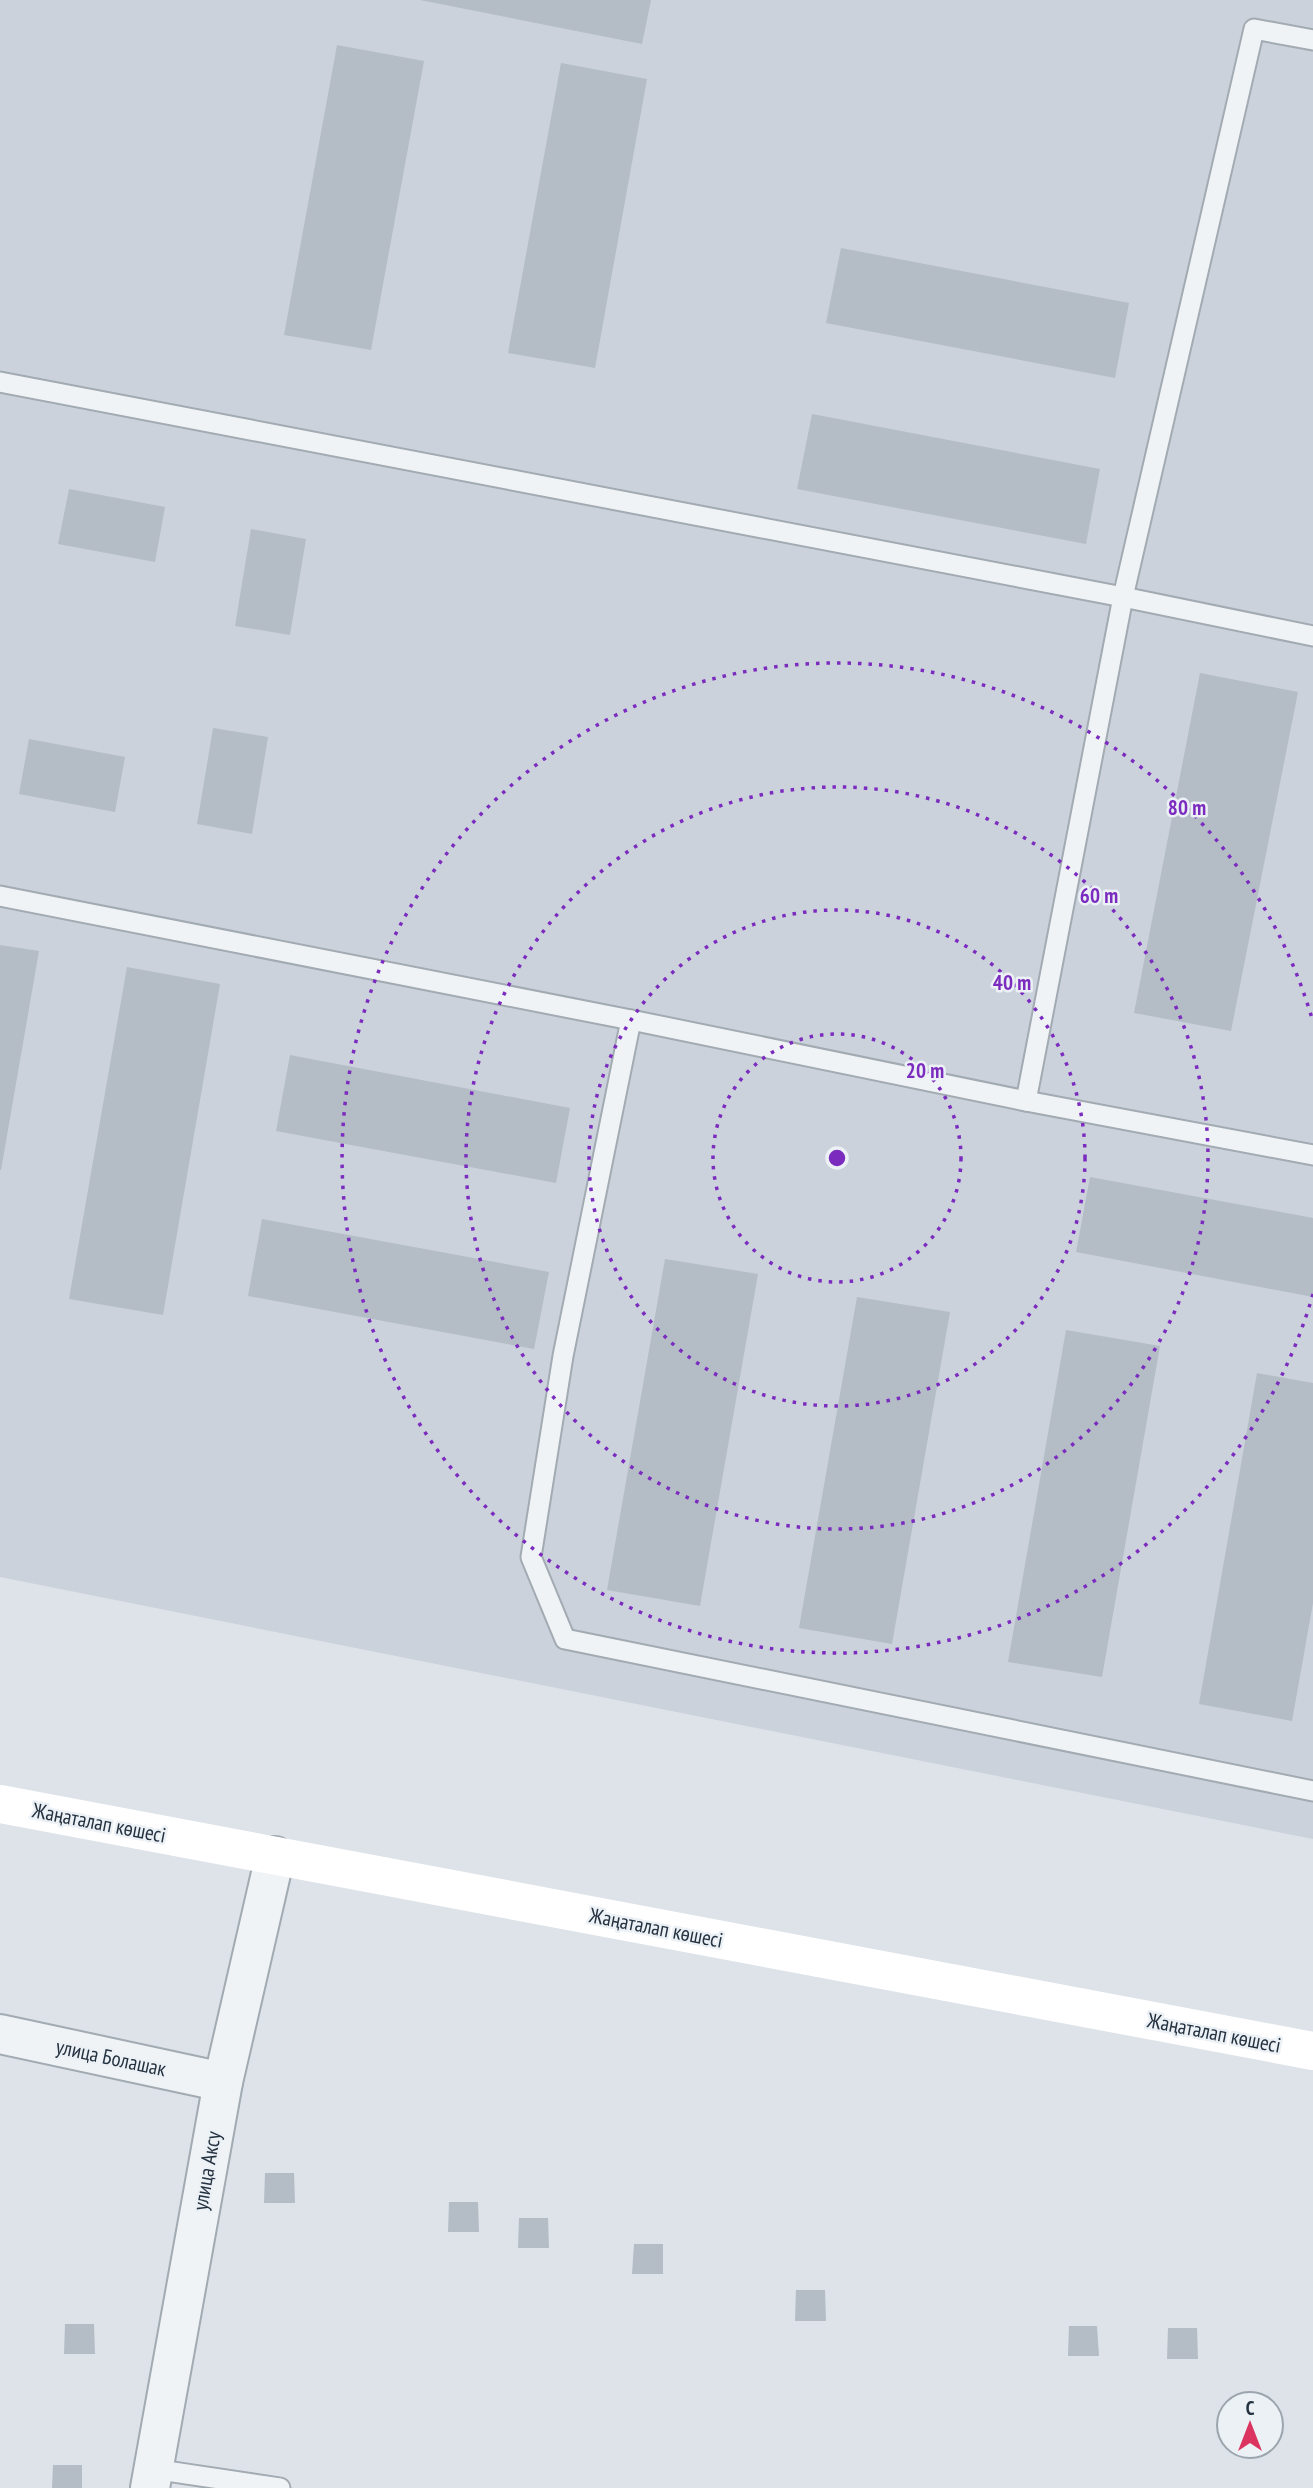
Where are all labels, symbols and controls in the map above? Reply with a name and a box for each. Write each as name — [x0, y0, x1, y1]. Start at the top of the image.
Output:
text: 80 m — [1168, 794, 1206, 821]
text: 60 m — [1080, 882, 1118, 909]
text: 40 m — [993, 969, 1031, 996]
text: 20 m — [906, 1057, 944, 1084]
centre of rings — [825, 1146, 849, 1170]
street label: Жаңаталап көшесі — [29, 1796, 168, 1849]
street label: Жаңаталап көшесі — [586, 1901, 725, 1954]
street label: Жаңаталап көшесі — [1144, 2006, 1283, 2059]
street label: улица Болашак — [54, 2033, 169, 2082]
street label: улица Аксу — [186, 2129, 227, 2213]
north arrow — [1215, 2390, 1285, 2460]
text: С — [1246, 2396, 1255, 2420]

